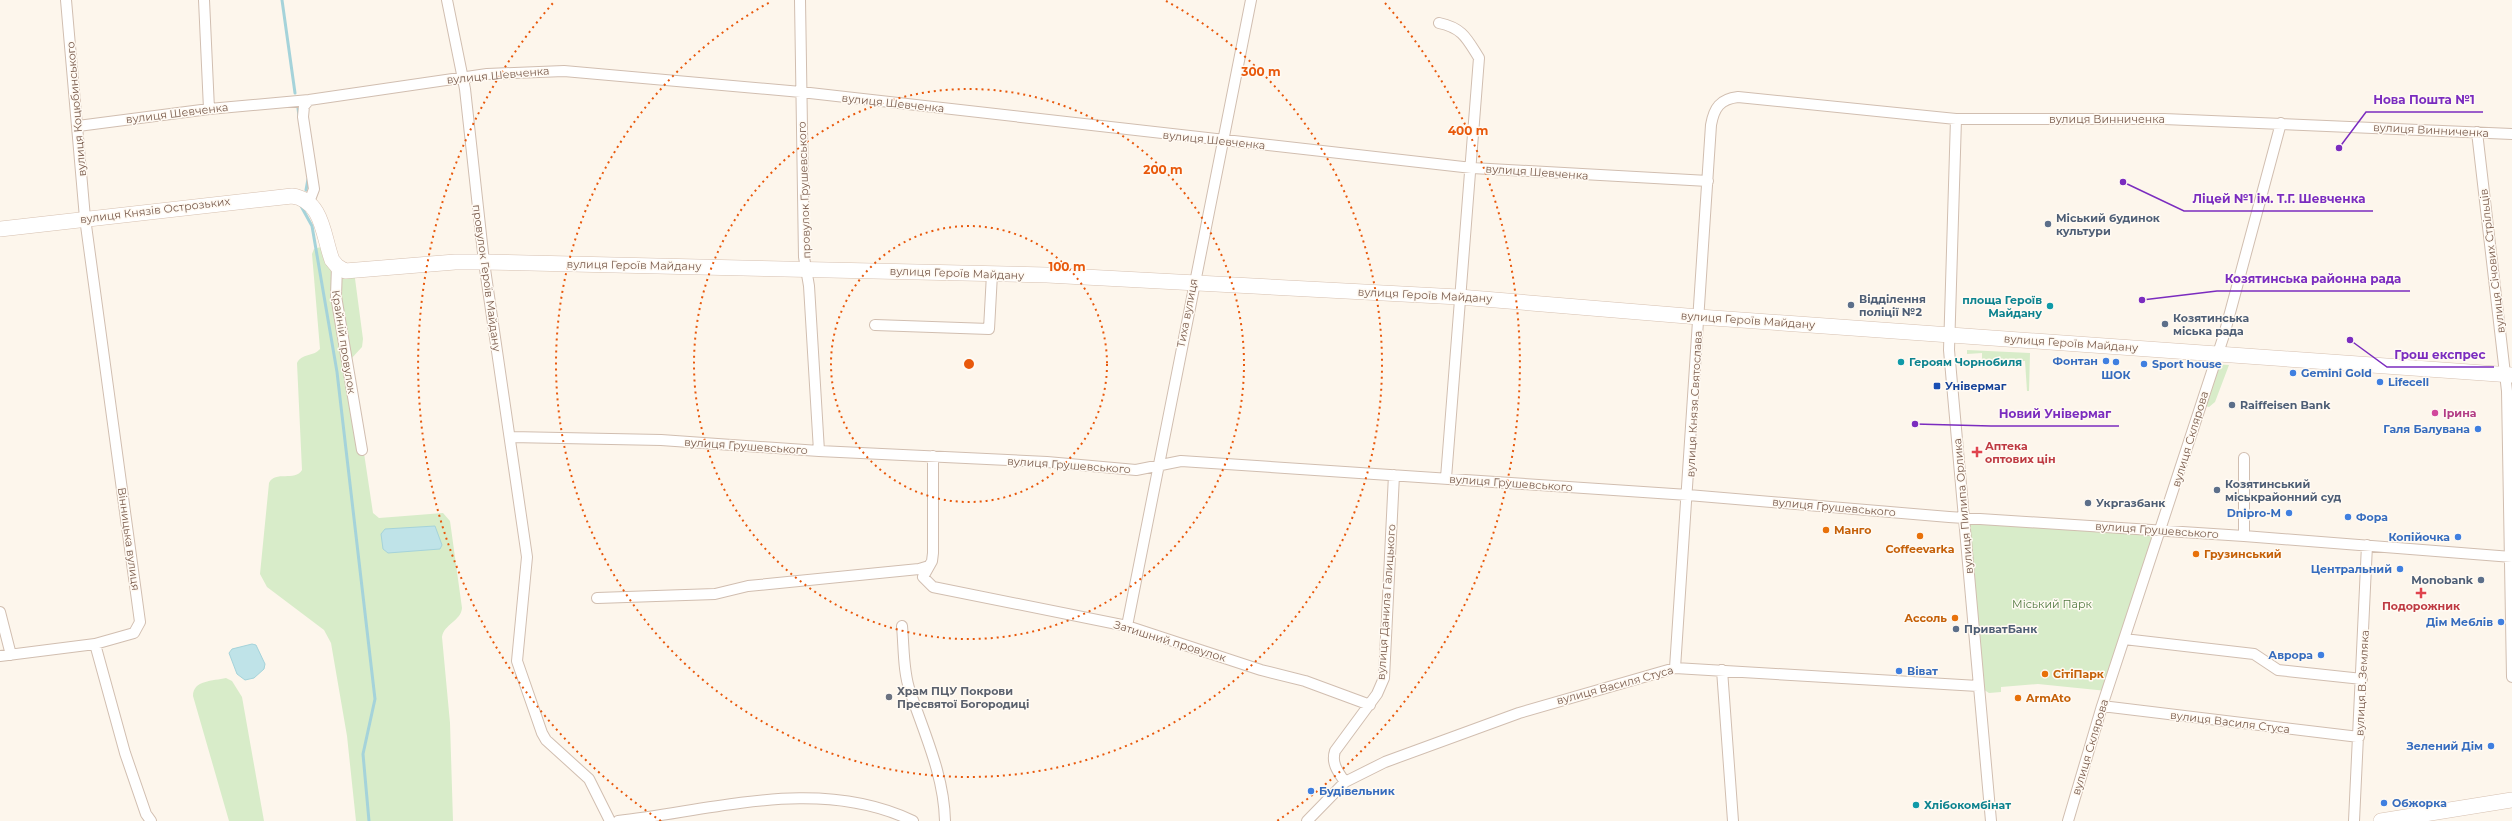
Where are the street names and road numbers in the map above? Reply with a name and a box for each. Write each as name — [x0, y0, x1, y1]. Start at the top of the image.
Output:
street label: вулиця Коцюбинського — [63, 41, 89, 177]
street label: вулиця Шевченка — [446, 64, 550, 86]
street label: вулиця Шевченка — [841, 91, 945, 115]
street label: вулиця Шевченка — [125, 100, 229, 126]
street label: вулиця Винниченка — [2049, 112, 2165, 126]
street label: вулиця Винниченка — [2373, 120, 2489, 140]
street label: провулок Грушевського — [795, 121, 813, 259]
street label: вулиця Шевченка — [1162, 128, 1266, 152]
street label: вулиця Шевченка — [1485, 161, 1589, 183]
street label: вулиця Січових Стрільців — [2476, 188, 2508, 334]
street label: вулиця Князів Острозьких — [79, 194, 231, 226]
street label: провулок Героїв Майдану — [470, 204, 504, 353]
street label: вулиця Героїв Майдану — [567, 257, 702, 273]
street label: вулиця Героїв Майдану — [889, 264, 1025, 282]
street label: Тиха вулиця — [1173, 277, 1201, 349]
street label: вулиця Героїв Майдану — [1357, 284, 1493, 306]
street label: Крайній провулок — [329, 289, 359, 395]
street label: вулиця Героїв Майдану — [1680, 308, 1817, 332]
street label: вулиця Князя Святослава — [1683, 330, 1705, 478]
street label: вулиця Героїв Майдану — [2003, 331, 2140, 355]
street label: вулиця Склярова — [2169, 389, 2211, 489]
street label: вулиця Грушевського — [684, 435, 808, 457]
street label: вулиця Пилипа Орлика — [1950, 438, 1976, 574]
street label: вулиця Грушевського — [1007, 454, 1131, 476]
street label: вулиця Грушевського — [1449, 472, 1573, 494]
street label: Вінницька вулиця — [115, 486, 143, 592]
street label: вулиця Грушевського — [1772, 495, 1896, 519]
street label: вулиця Грушевського — [2095, 519, 2219, 541]
street label: вулиця Данила Галицького — [1374, 524, 1398, 680]
street label: Затишний провулок — [1112, 617, 1228, 665]
street label: вулиця В. Земляка — [2352, 630, 2372, 736]
street label: вулиця Василя Стуса — [1555, 663, 1675, 707]
street label: вулиця Склярова — [2069, 697, 2111, 797]
street label: вулиця Василя Стуса — [2169, 708, 2291, 736]

